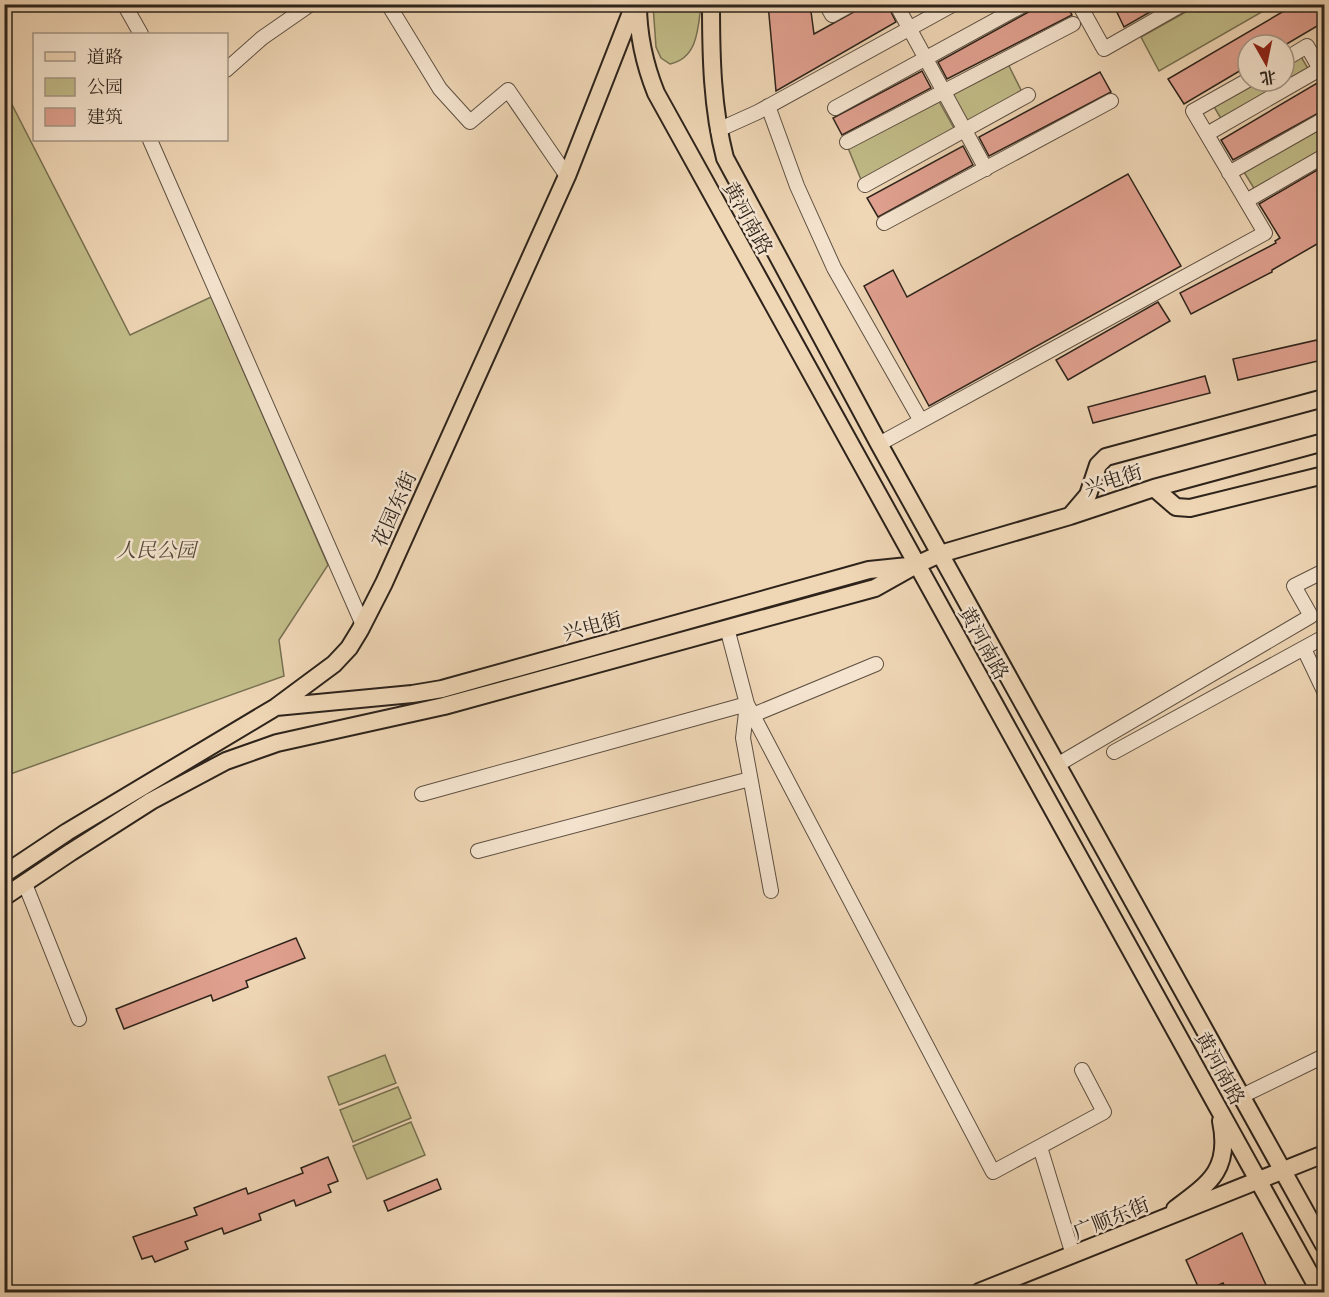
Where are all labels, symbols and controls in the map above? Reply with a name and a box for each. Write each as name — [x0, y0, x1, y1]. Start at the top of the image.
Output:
legend — [33, 33, 228, 141]
north arrow — [1236, 33, 1296, 93]
text: 道路 — [87, 47, 123, 68]
text: 北 — [1259, 67, 1278, 88]
text: 公园 — [87, 77, 123, 98]
text: 建筑 — [87, 107, 123, 128]
street label: 黄河南路 — [718, 178, 777, 259]
street label: 兴电街 — [1081, 460, 1145, 501]
street label: 花园东街 — [368, 468, 421, 550]
park label: 人民公园 — [116, 539, 199, 562]
street label: 黄河南路 — [954, 603, 1013, 684]
street label: 兴电街 — [560, 608, 624, 645]
street label: 黄河南路 — [1190, 1028, 1249, 1109]
street label: 广顺东街 — [1070, 1193, 1153, 1244]

